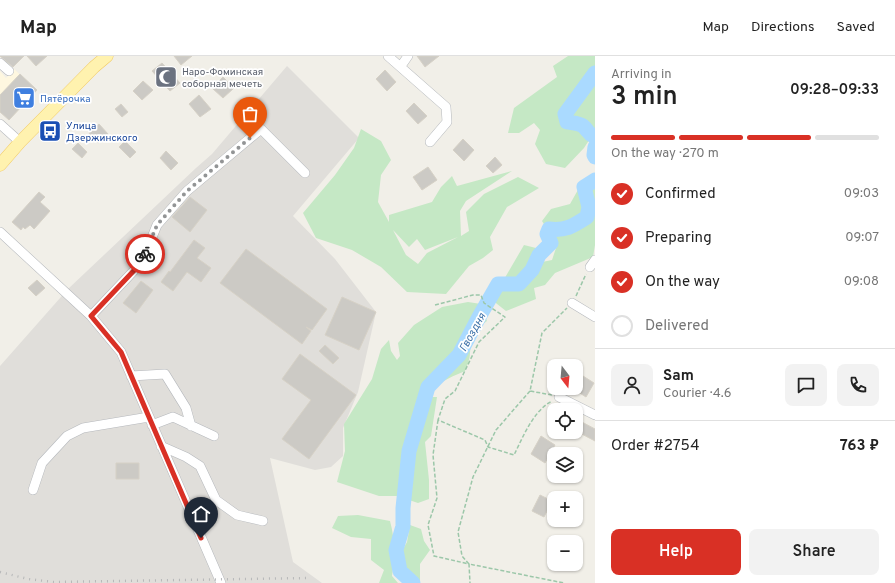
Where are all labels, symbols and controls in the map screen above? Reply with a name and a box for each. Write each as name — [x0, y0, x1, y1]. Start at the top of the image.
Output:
text: Map — [20, 16, 57, 40]
text: Map — [703, 19, 729, 36]
text: Directions — [751, 19, 815, 36]
text: Saved — [837, 19, 875, 36]
mosque icon: Наро-Фоминская соборная мечеть — [153, 64, 179, 90]
place label: Наро-Фоминская соборная мечеть — [182, 66, 263, 91]
text: Arriving in — [611, 67, 672, 83]
text: 3 min — [611, 81, 678, 114]
text: 09:28–09:33 — [790, 81, 879, 100]
supermarket icon: Пятёрочка — [11, 85, 37, 111]
place label: Пятёрочка — [40, 93, 91, 106]
pin — [233, 97, 267, 138]
icon: bag — [239, 103, 261, 125]
bus stop icon: Улица Дзержинского — [37, 118, 63, 144]
place label: Улица Дзержинского — [66, 120, 138, 145]
text: On the way · 270 m — [611, 146, 719, 162]
icon: check — [611, 183, 633, 205]
text: Confirmed — [645, 185, 716, 204]
text: 09:03 — [844, 186, 879, 202]
icon: check — [611, 227, 633, 249]
text: Preparing — [645, 229, 712, 248]
text: 09:07 — [845, 230, 879, 246]
courier — [125, 234, 165, 274]
icon: bike — [134, 243, 156, 265]
icon: check — [611, 271, 633, 293]
text: On the way — [645, 273, 720, 292]
text: 09:08 — [844, 274, 879, 290]
water label: Гвоздня — [457, 310, 489, 354]
text: Delivered — [645, 317, 709, 336]
north arrow — [547, 359, 583, 395]
map controls — [547, 359, 583, 571]
button: person — [611, 364, 653, 406]
button: chat — [785, 364, 827, 406]
button: phone — [837, 364, 879, 406]
text: Sam — [663, 367, 694, 386]
text: Courier · 4.6 — [663, 386, 731, 402]
button: locate — [547, 403, 583, 439]
text: Order #2754 — [611, 437, 700, 456]
text: 763 ₽ — [840, 437, 879, 456]
button: layers — [547, 447, 583, 483]
button: + — [547, 491, 583, 527]
pin — [184, 497, 218, 538]
icon: home — [190, 503, 212, 525]
button: Help — [611, 529, 741, 575]
button: Share — [749, 529, 879, 575]
button: − — [547, 535, 583, 571]

